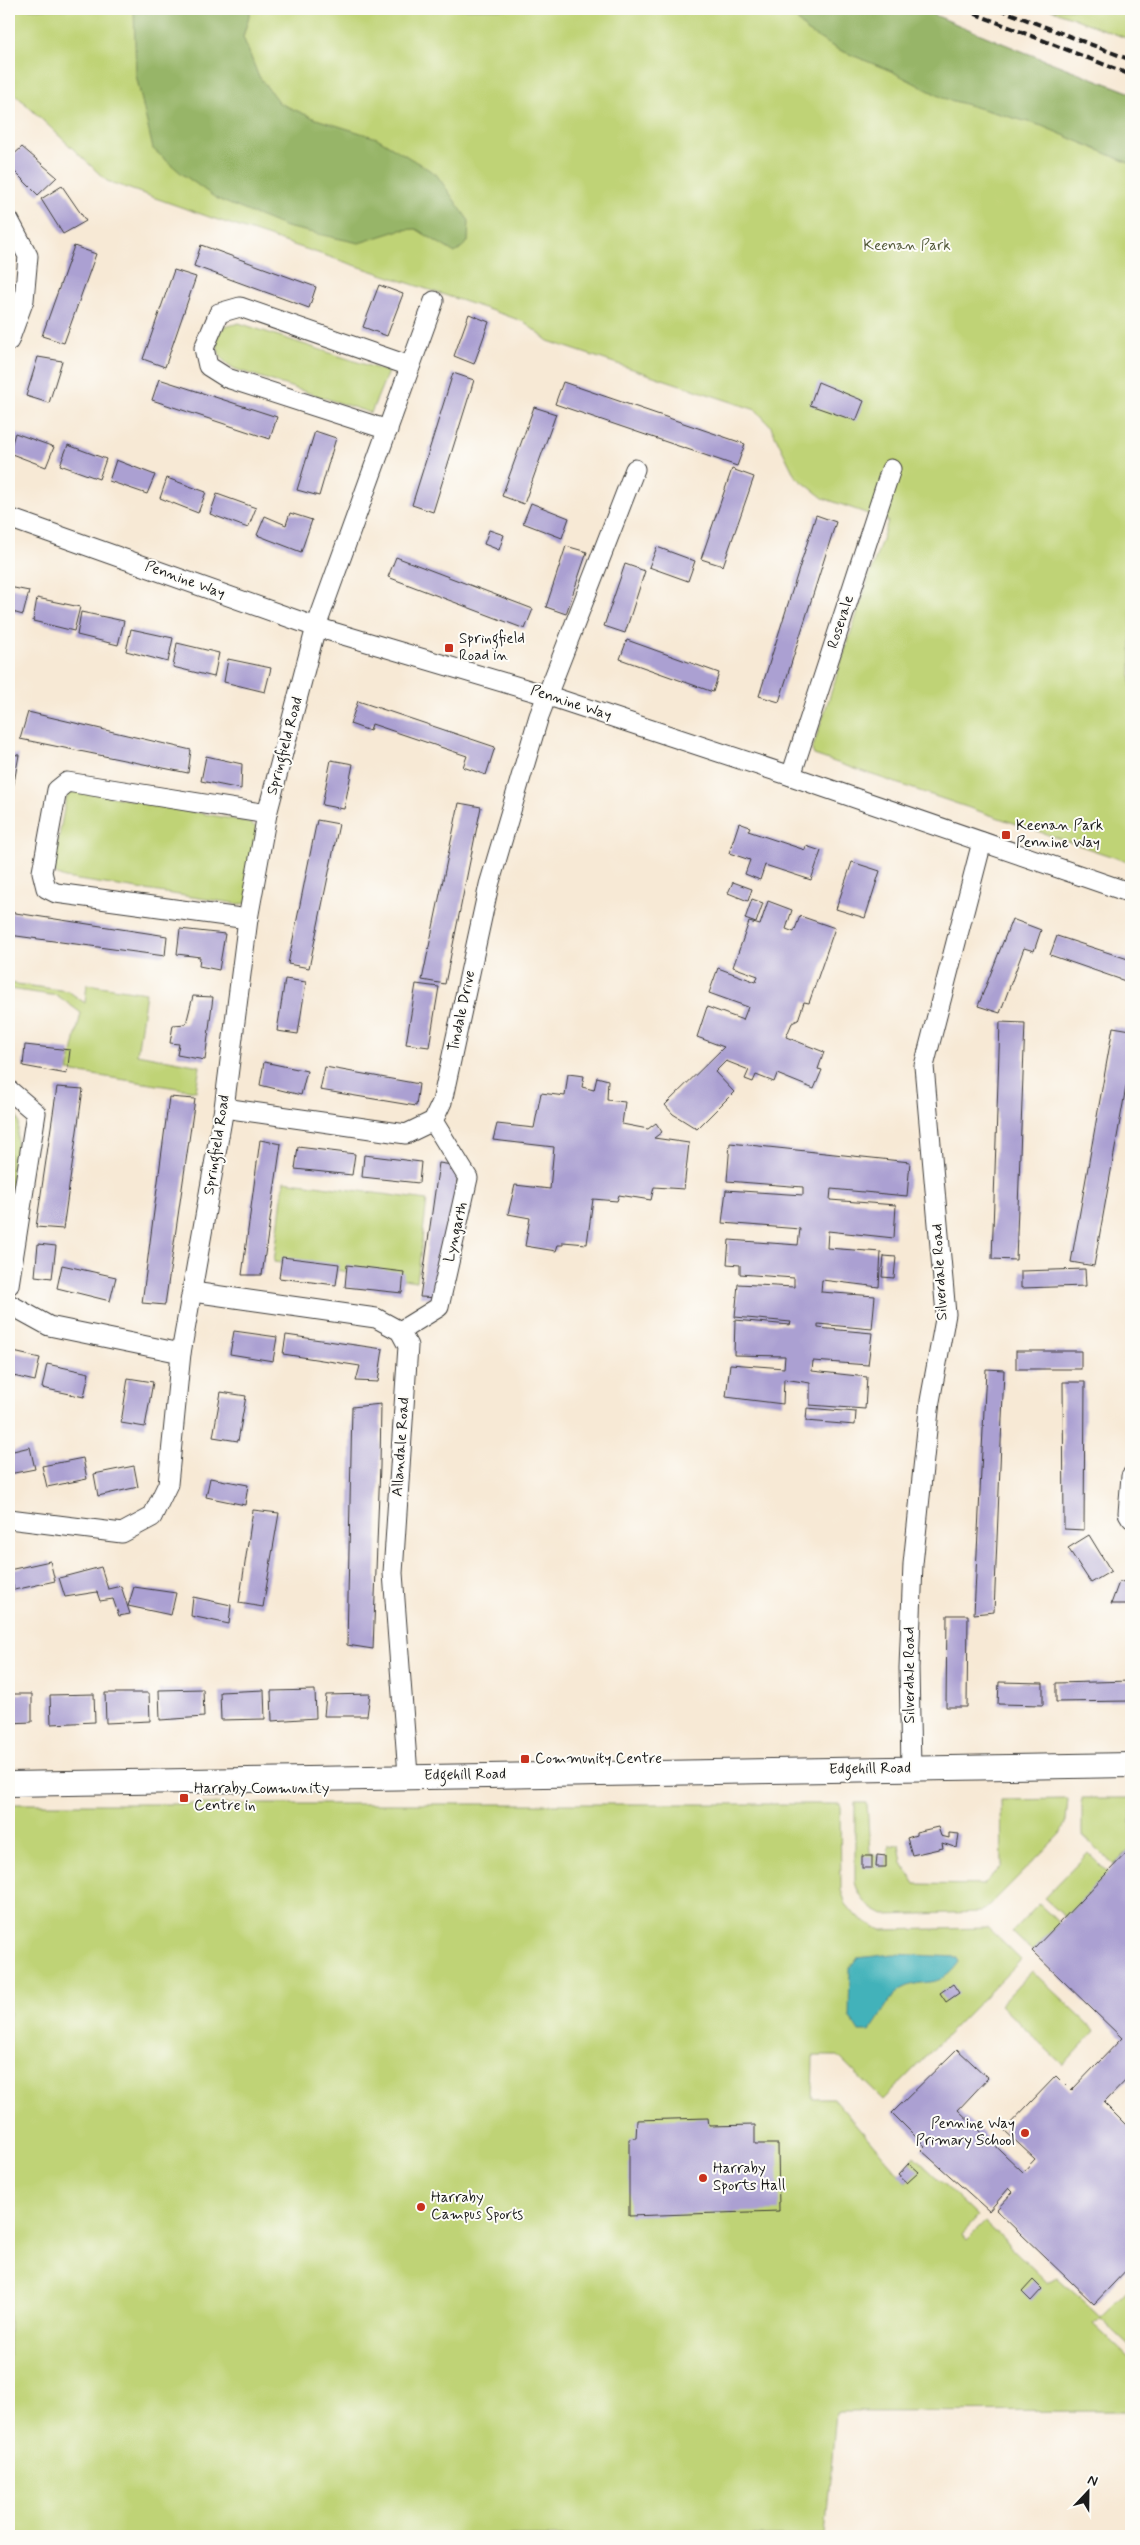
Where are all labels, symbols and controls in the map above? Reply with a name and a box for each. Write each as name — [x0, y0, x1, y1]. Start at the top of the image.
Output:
park label: Keenan Park — [863, 236, 951, 256]
street label: Pennine Way — [142, 556, 228, 604]
street label: Rosevale — [823, 593, 859, 651]
place label: Springfield Road in — [459, 629, 525, 666]
marker: Springfield Road in — [443, 642, 455, 654]
street label: Pennine Way — [528, 681, 614, 726]
street label: Springfield Road — [262, 695, 309, 798]
place label: Keenan Park Pennine Way — [1016, 816, 1103, 853]
marker: Keenan Park Pennine Way — [1000, 829, 1012, 841]
street label: Tindale Drive — [444, 968, 480, 1053]
street label: Springfield Road — [199, 1093, 236, 1197]
street label: Lyngarth — [439, 1200, 473, 1264]
street label: Silverdale Road — [927, 1223, 953, 1321]
street label: Allandale Road — [388, 1397, 414, 1497]
street label: Silverdale Road — [900, 1627, 920, 1723]
place label: Community Centre — [535, 1749, 662, 1769]
marker: Community Centre — [519, 1753, 531, 1765]
street label: Edgehill Road — [829, 1758, 911, 1781]
street label: Edgehill Road — [424, 1764, 506, 1787]
place label: Harraby Community Centre in — [194, 1779, 330, 1816]
marker: Harraby Community Centre in — [178, 1792, 190, 1804]
place label: Pennine Way Primary School — [916, 2114, 1015, 2151]
marker: Pennine Way Primary School — [1019, 2127, 1031, 2139]
place label: Harraby Sports Hall — [713, 2159, 786, 2196]
marker: Harraby Sports Hall — [697, 2172, 709, 2184]
place label: Harraby Campus Sports — [431, 2188, 523, 2225]
marker: Harraby Campus Sports — [415, 2201, 427, 2213]
north arrow — [1062, 2468, 1112, 2518]
text: N — [1085, 2471, 1100, 2491]

